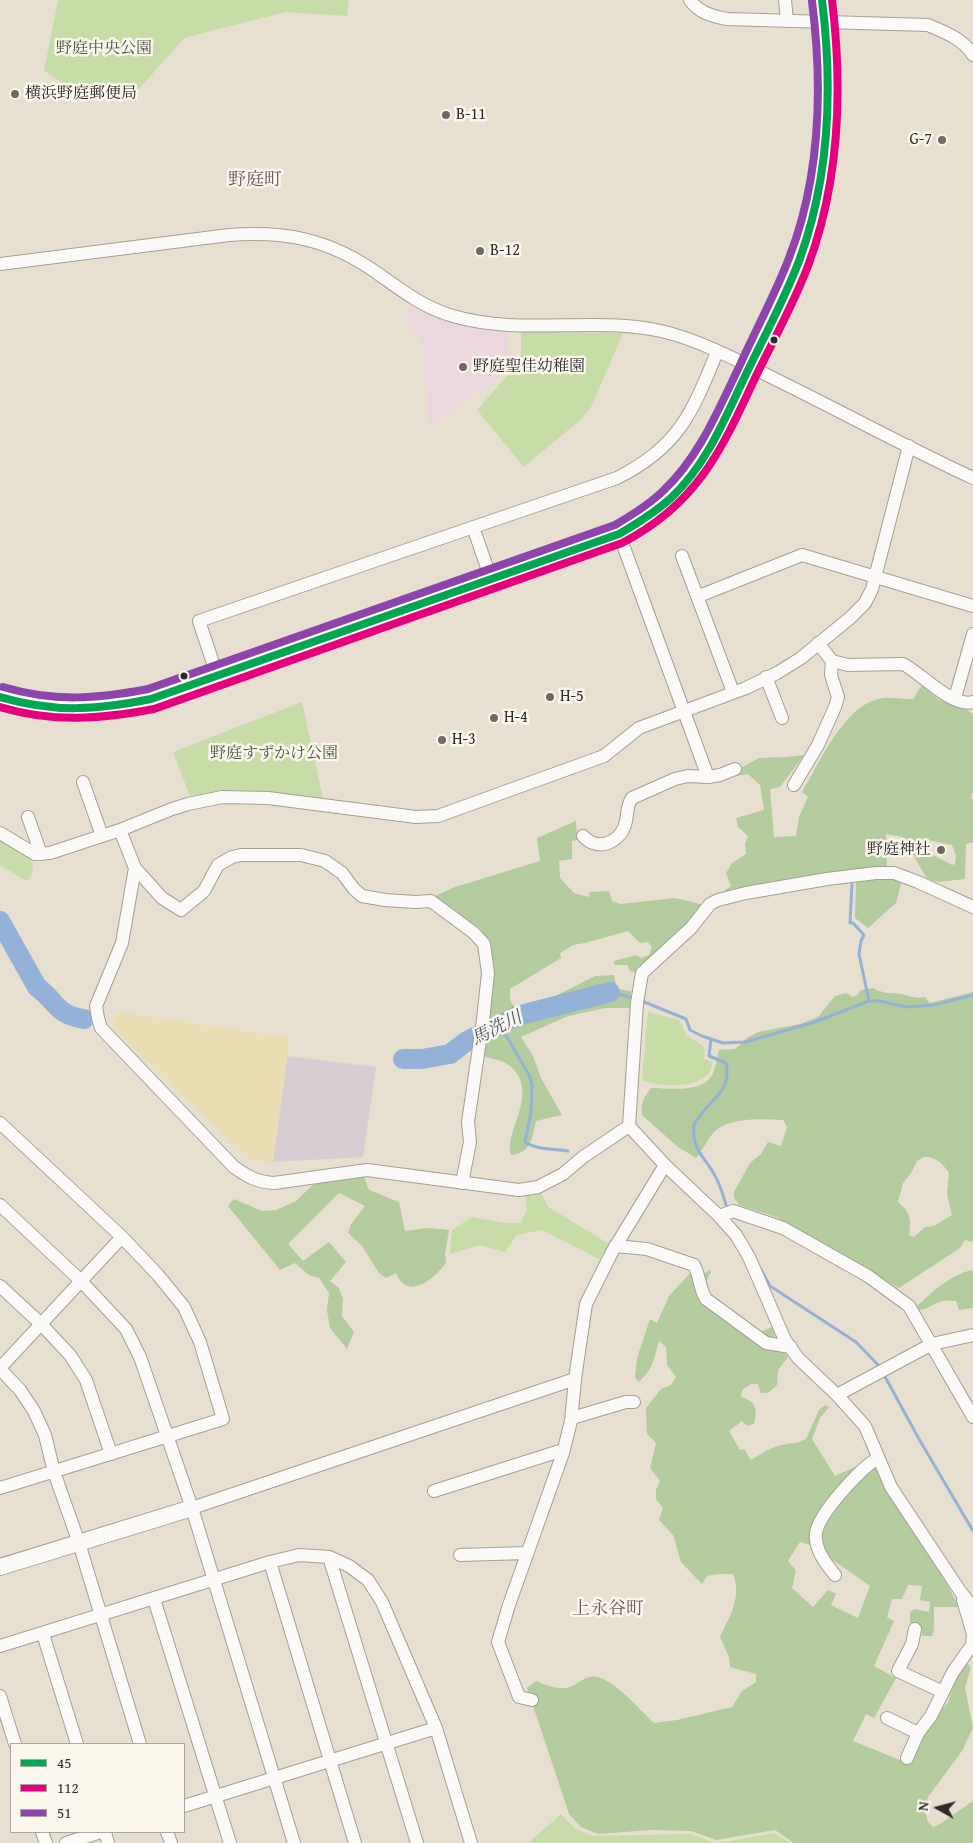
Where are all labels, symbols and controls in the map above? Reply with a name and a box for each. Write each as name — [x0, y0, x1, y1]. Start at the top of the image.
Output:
park label: 野庭中央公園 — [56, 39, 152, 59]
place label: 横浜野庭郵便局 — [25, 84, 137, 104]
marker: 横浜野庭郵便局 — [9, 88, 21, 100]
place label: B-11 — [456, 105, 486, 125]
marker: B-11 — [440, 109, 452, 121]
place label: G-7 — [909, 130, 932, 150]
marker: G-7 — [936, 134, 948, 146]
district label: 野庭町 — [228, 169, 282, 191]
place label: B-12 — [490, 241, 520, 261]
marker: B-12 — [474, 245, 486, 257]
unlabelled marker — [769, 335, 779, 345]
place label: 野庭聖佳幼稚園 — [473, 357, 585, 377]
marker: 野庭聖佳幼稚園 — [457, 361, 469, 373]
unlabelled marker — [179, 671, 189, 681]
place label: H-5 — [560, 687, 584, 707]
marker: H-5 — [544, 691, 556, 703]
place label: H-4 — [504, 708, 528, 728]
marker: H-4 — [488, 712, 500, 724]
place label: H-3 — [452, 730, 476, 750]
marker: H-3 — [436, 734, 448, 746]
park label: 野庭すずかけ公園 — [210, 744, 338, 764]
place label: 野庭神社 — [867, 840, 931, 860]
marker: 野庭神社 — [935, 844, 947, 856]
water label: 馬洗川 — [468, 1007, 526, 1051]
district label: 上永谷町 — [572, 1598, 644, 1620]
legend — [10, 1743, 185, 1833]
text: 45 — [57, 1752, 71, 1773]
text: 112 — [57, 1777, 79, 1798]
north arrow — [913, 1783, 963, 1833]
text: N — [913, 1800, 934, 1812]
text: 51 — [57, 1802, 71, 1823]

